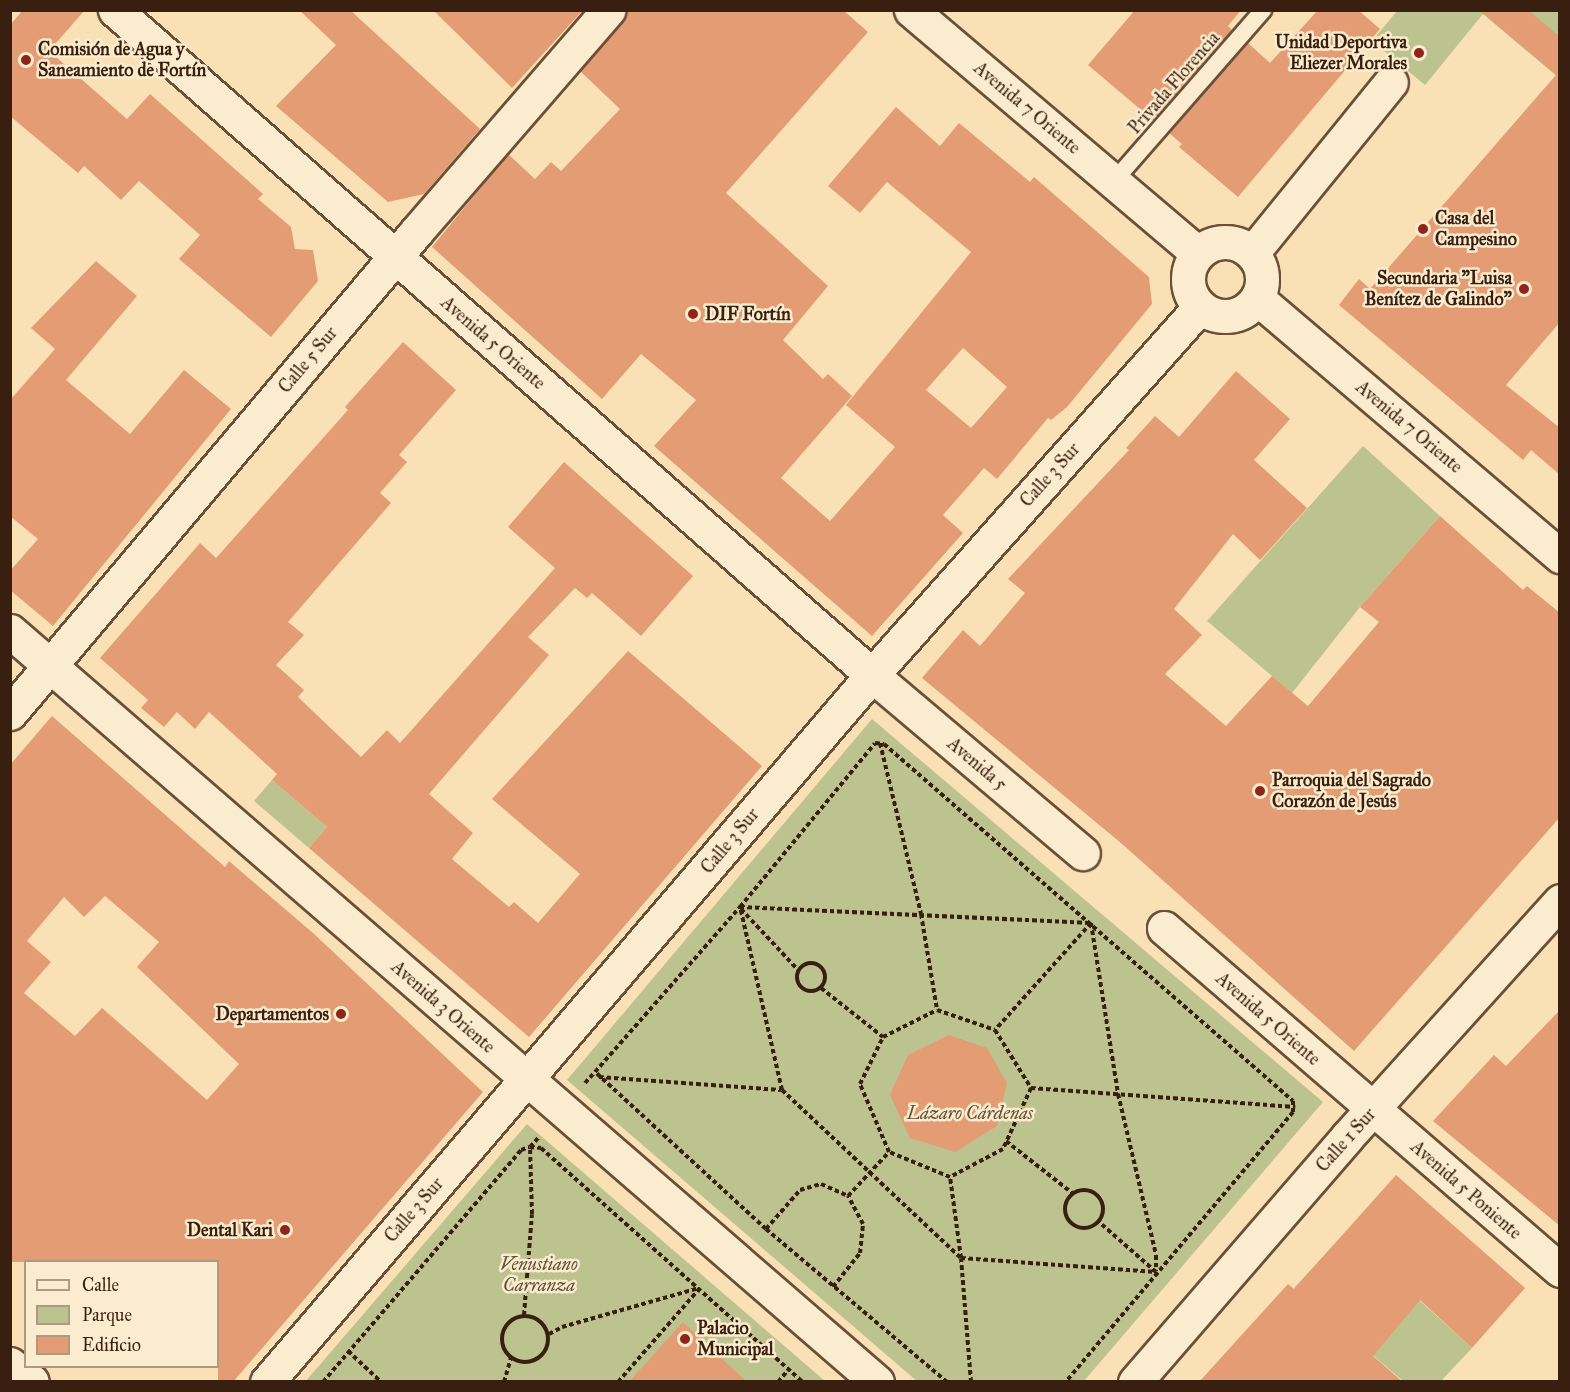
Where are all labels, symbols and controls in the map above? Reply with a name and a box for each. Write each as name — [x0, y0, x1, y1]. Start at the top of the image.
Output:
street label: Privada Florencia — [1124, 28, 1224, 138]
place label: Unidad Deportiva Eliezer Morales — [1275, 32, 1407, 74]
place label: Comisión de Agua y Saneamiento de Fortín — [38, 39, 206, 82]
marker: Unidad Deportiva Eliezer Morales — [1412, 46, 1426, 60]
marker: Comisión de Agua y Saneamiento de Fortín — [19, 53, 33, 67]
street label: Avenida 7 Oriente — [969, 57, 1085, 159]
place label: Casa del Campesino — [1435, 208, 1517, 250]
marker: Casa del Campesino — [1416, 222, 1430, 236]
place label: Secundaria "Luisa Benítez de Galindo" — [1365, 268, 1512, 310]
marker: Secundaria "Luisa Benítez de Galindo" — [1517, 282, 1531, 296]
street label: Avenida 5 Oriente — [436, 292, 550, 394]
place label: DIF Fortín — [705, 303, 791, 325]
marker: DIF Fortín — [686, 307, 700, 321]
street label: Calle 5 Sur — [274, 322, 342, 398]
street label: Avenida 7 Oriente — [1351, 376, 1467, 478]
street label: Calle 3 Sur — [1016, 439, 1084, 511]
street label: Avenida 5 — [943, 733, 1011, 795]
place label: Parroquia del Sagrado Corazón de Jesús — [1272, 770, 1431, 812]
marker: Parroquia del Sagrado Corazón de Jesús — [1253, 784, 1267, 798]
street label: Calle 3 Sur — [696, 804, 764, 878]
street label: Avenida 3 Oriente — [387, 956, 499, 1058]
street label: Avenida 5 Oriente — [1211, 968, 1325, 1070]
place label: Departamentos — [216, 1003, 329, 1025]
marker: Departamentos — [334, 1007, 348, 1021]
park label: Lázaro Cárdenas — [907, 1102, 1033, 1124]
street label: Calle 1 Sur — [1312, 1104, 1380, 1176]
street label: Avenida 5 Poniente — [1406, 1136, 1526, 1244]
street label: Calle 3 Sur — [380, 1173, 448, 1247]
place label: Dental Kari — [187, 1219, 273, 1241]
marker: Dental Kari — [278, 1223, 292, 1237]
park label: Venustiano Carranza — [500, 1254, 578, 1296]
legend — [24, 1260, 219, 1368]
text: Calle — [82, 1274, 119, 1296]
text: Parque — [82, 1304, 132, 1326]
place label: Palacio Municipal — [697, 1318, 774, 1360]
marker: Palacio Municipal — [678, 1332, 692, 1346]
text: Edificio — [82, 1334, 141, 1356]

